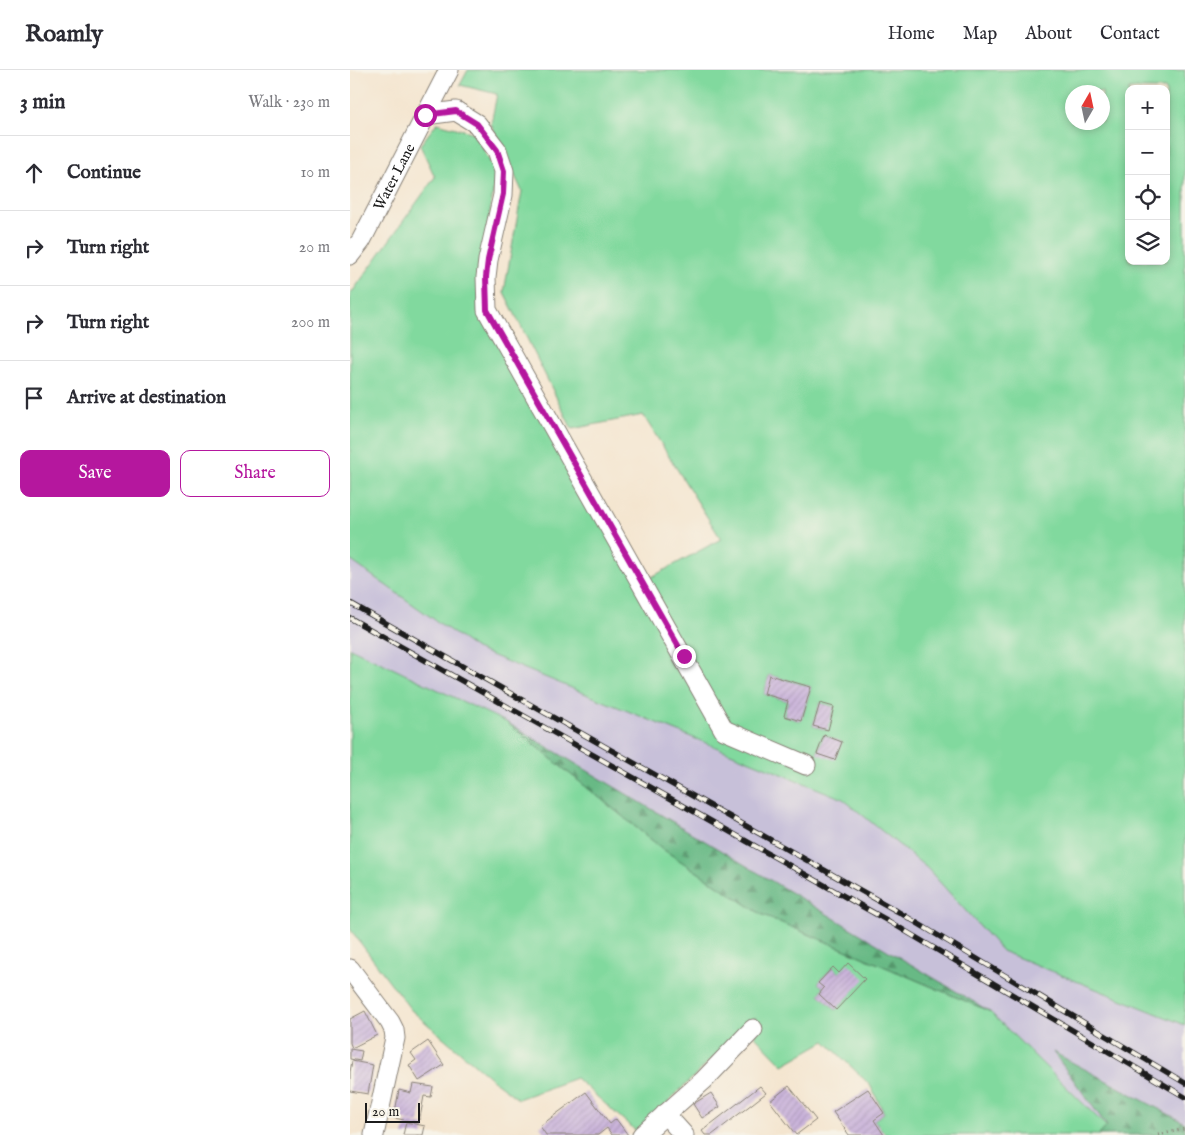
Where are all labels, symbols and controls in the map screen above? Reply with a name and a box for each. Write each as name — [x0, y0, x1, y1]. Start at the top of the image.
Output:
text: Roamly — [25, 19, 103, 50]
text: Home — [888, 23, 935, 46]
text: Map — [963, 23, 997, 46]
text: About — [1025, 23, 1072, 46]
text: Contact — [1100, 23, 1160, 46]
north arrow — [1065, 85, 1110, 130]
map controls — [1125, 85, 1170, 265]
button: + — [1125, 85, 1170, 130]
text: 3 min — [20, 89, 65, 116]
text: Walk · 230 m — [248, 93, 330, 113]
route start — [414, 104, 437, 127]
button: − — [1125, 130, 1170, 175]
street label: Water Lane — [369, 140, 419, 213]
icon: ahead — [20, 159, 48, 187]
text: Continue — [67, 161, 141, 185]
text: 10 m — [300, 163, 330, 183]
button: locate — [1125, 175, 1170, 220]
button: layers — [1125, 220, 1170, 265]
icon: right — [20, 234, 48, 262]
text: Turn right — [67, 236, 149, 260]
text: 20 m — [299, 238, 330, 258]
icon: right — [20, 309, 48, 337]
text: Turn right — [67, 311, 149, 335]
text: 200 m — [291, 313, 330, 333]
icon: arrive — [20, 384, 48, 412]
text: Arrive at destination — [67, 386, 226, 410]
button: Save — [20, 450, 170, 497]
button: Share — [180, 450, 330, 497]
route end — [673, 645, 696, 668]
scale bar — [365, 1100, 420, 1123]
text: 20 m — [372, 1103, 399, 1121]

